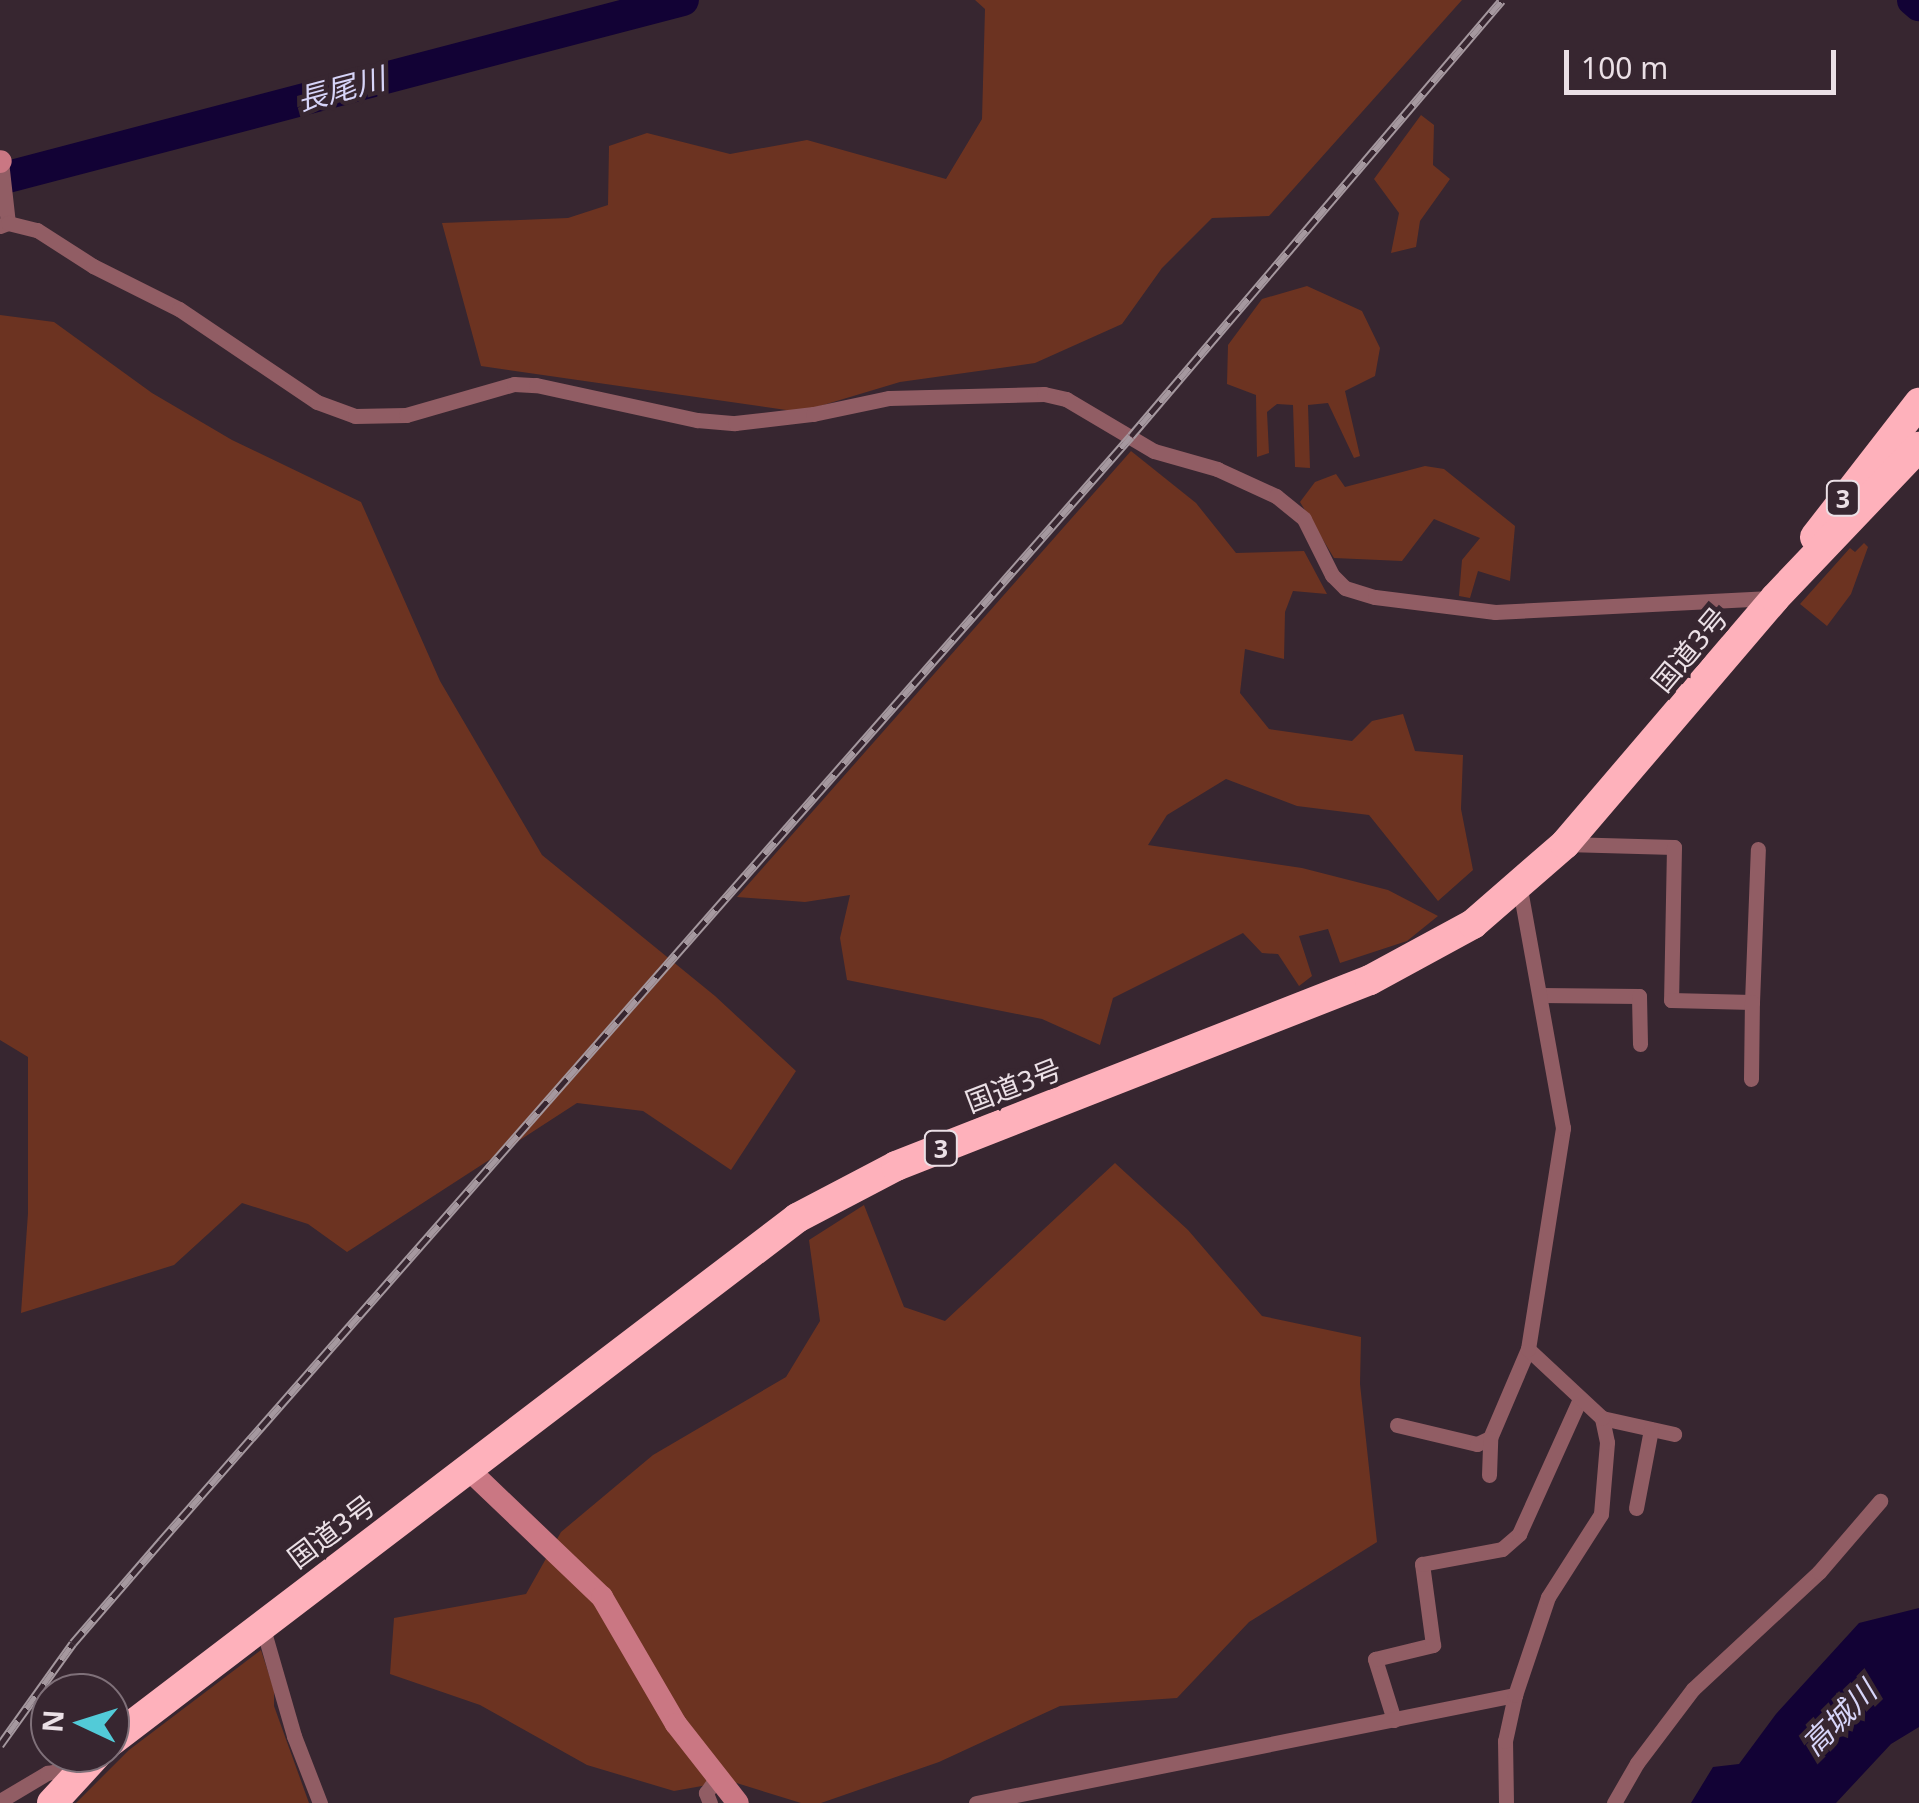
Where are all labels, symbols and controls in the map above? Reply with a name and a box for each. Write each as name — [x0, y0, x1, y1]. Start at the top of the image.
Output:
scale bar — [1569, 30, 1842, 92]
text: 100 m — [1581, 47, 1668, 88]
water label: 長尾川 — [293, 60, 389, 118]
road number: 3 — [1826, 478, 1860, 518]
street label: 国道3号 — [1644, 600, 1734, 698]
street label: 国道3号 — [960, 1051, 1066, 1119]
road number: 3 — [924, 1128, 958, 1168]
street label: 国道3号 — [281, 1487, 381, 1575]
north arrow — [30, 1673, 130, 1773]
water label: 高城川 — [1794, 1673, 1884, 1763]
text: N — [32, 1708, 72, 1734]

